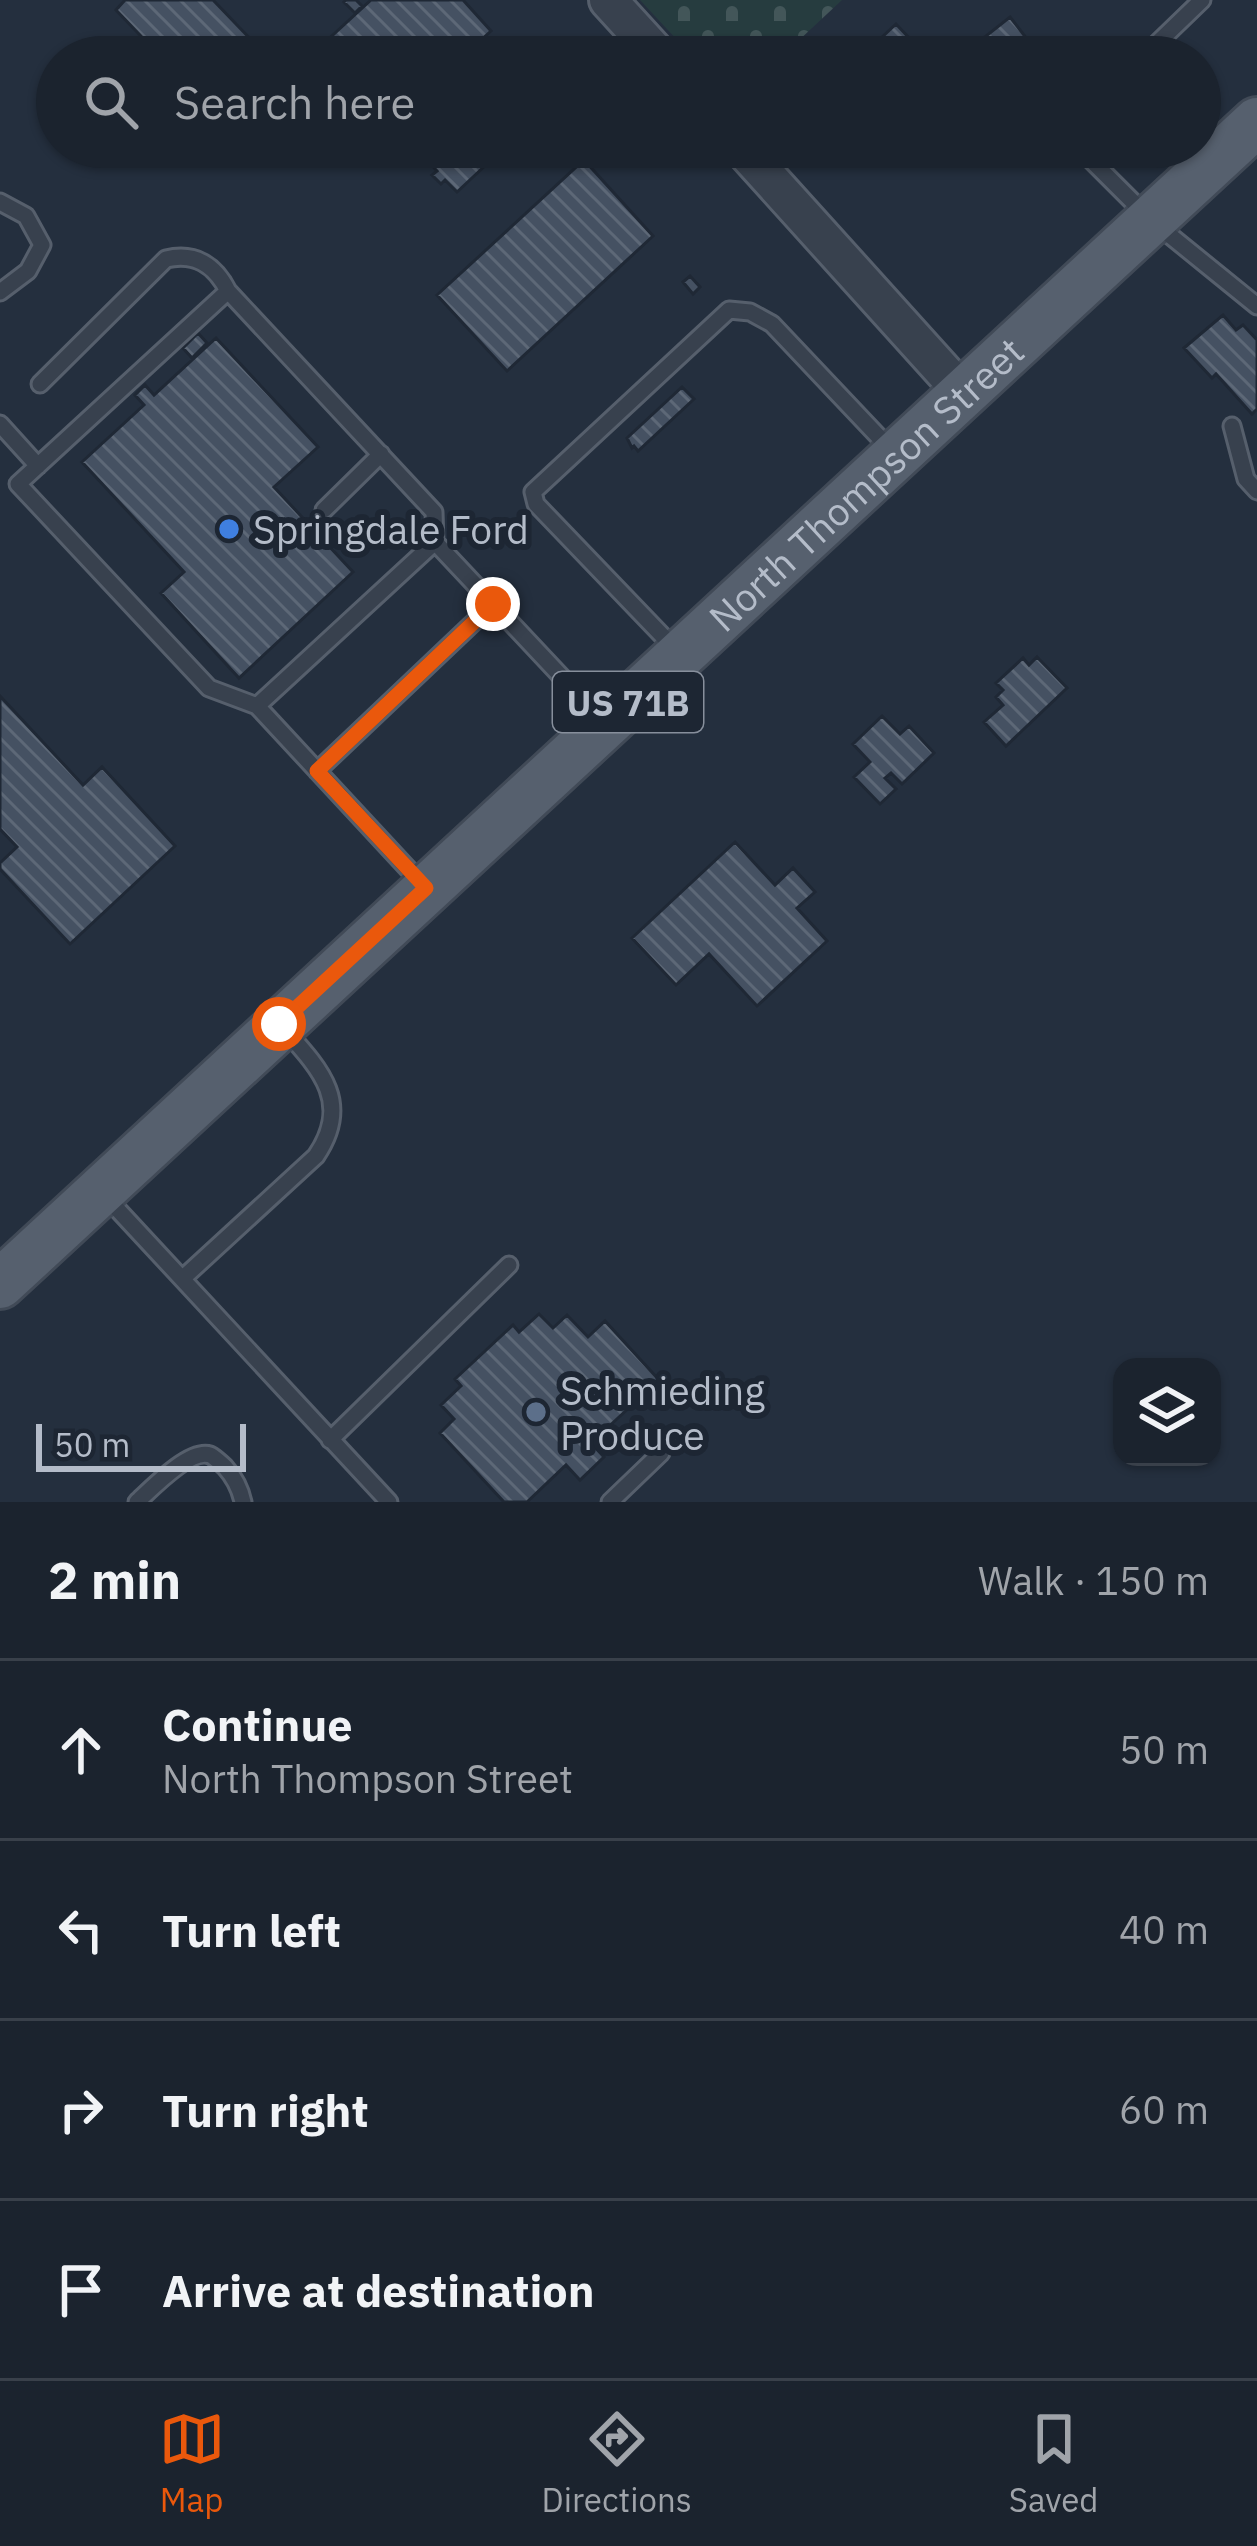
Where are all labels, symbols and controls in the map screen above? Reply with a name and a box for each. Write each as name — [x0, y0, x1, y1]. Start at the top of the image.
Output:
search box — [36, 36, 1221, 168]
icon: search — [78, 69, 144, 135]
text: Search here — [174, 73, 415, 131]
street label: North Thompson Street — [697, 325, 1034, 642]
place label: Springdale Ford — [253, 504, 529, 555]
marker: Springdale Ford — [216, 516, 242, 542]
route end — [466, 577, 520, 631]
road number: US 71B — [553, 672, 703, 732]
route start — [252, 997, 306, 1051]
map controls — [1113, 1358, 1221, 1466]
button: layers — [1113, 1358, 1221, 1466]
place label: Schmieding Produce — [560, 1365, 765, 1461]
marker: Schmieding Produce — [523, 1399, 549, 1425]
scale bar — [36, 1418, 246, 1471]
text: 50 m — [54, 1423, 130, 1466]
text: 2 min — [48, 1547, 181, 1613]
text: Walk · 150 m — [978, 1555, 1209, 1606]
text: Continue — [162, 1695, 353, 1753]
icon: ahead — [48, 1717, 114, 1783]
text: 50 m — [1119, 1724, 1209, 1775]
text: North Thompson Street — [162, 1753, 573, 1804]
icon: left — [48, 1897, 114, 1963]
text: Turn left — [162, 1901, 341, 1959]
text: 40 m — [1119, 1904, 1209, 1955]
icon: right — [48, 2077, 114, 2143]
text: Turn right — [162, 2081, 369, 2139]
text: 60 m — [1119, 2084, 1209, 2135]
icon: arrive — [48, 2257, 114, 2323]
text: Arrive at destination — [162, 2261, 595, 2319]
tab: Map — [159, 2406, 225, 2521]
tab: Directions — [542, 2406, 692, 2521]
tab: Saved — [1009, 2406, 1098, 2521]

